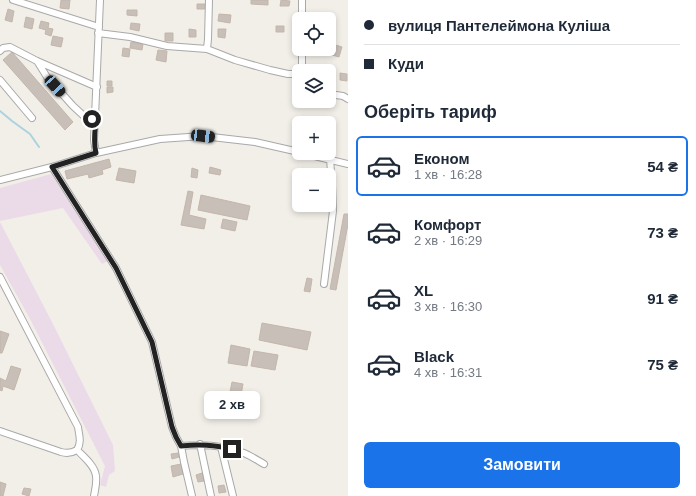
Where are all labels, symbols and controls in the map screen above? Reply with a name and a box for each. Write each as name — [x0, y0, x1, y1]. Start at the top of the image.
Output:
map controls — [292, 12, 336, 212]
button: locate — [292, 12, 336, 56]
text: вулиця Пантелеймона Куліша — [388, 17, 610, 34]
text: Куди — [388, 55, 424, 72]
button: layers — [292, 64, 336, 108]
car — [43, 73, 67, 99]
text: Оберіть тариф — [364, 102, 497, 122]
route start — [83, 110, 101, 128]
button: + — [292, 116, 336, 160]
car — [190, 129, 216, 143]
icon: car — [366, 148, 402, 184]
text: Економ — [414, 150, 470, 167]
text: 54 ₴ — [647, 158, 678, 175]
text: 1 хв · 16:28 — [414, 167, 482, 182]
button: − — [292, 168, 336, 212]
icon: car — [366, 214, 402, 250]
text: Комфорт — [414, 216, 481, 233]
text: 73 ₴ — [647, 224, 678, 241]
text: 2 хв · 16:29 — [414, 233, 482, 248]
icon: car — [366, 280, 402, 316]
text: XL — [414, 282, 433, 299]
text: 91 ₴ — [647, 290, 678, 307]
text: 3 хв · 16:30 — [414, 299, 482, 314]
icon: car — [366, 346, 402, 382]
text: Black — [414, 348, 454, 365]
text: 75 ₴ — [647, 356, 678, 373]
text: 4 хв · 16:31 — [414, 365, 482, 380]
callout: 2 хв — [204, 391, 260, 419]
text: 2 хв — [219, 397, 245, 412]
route end — [223, 440, 241, 458]
button: Замовити — [364, 442, 680, 488]

